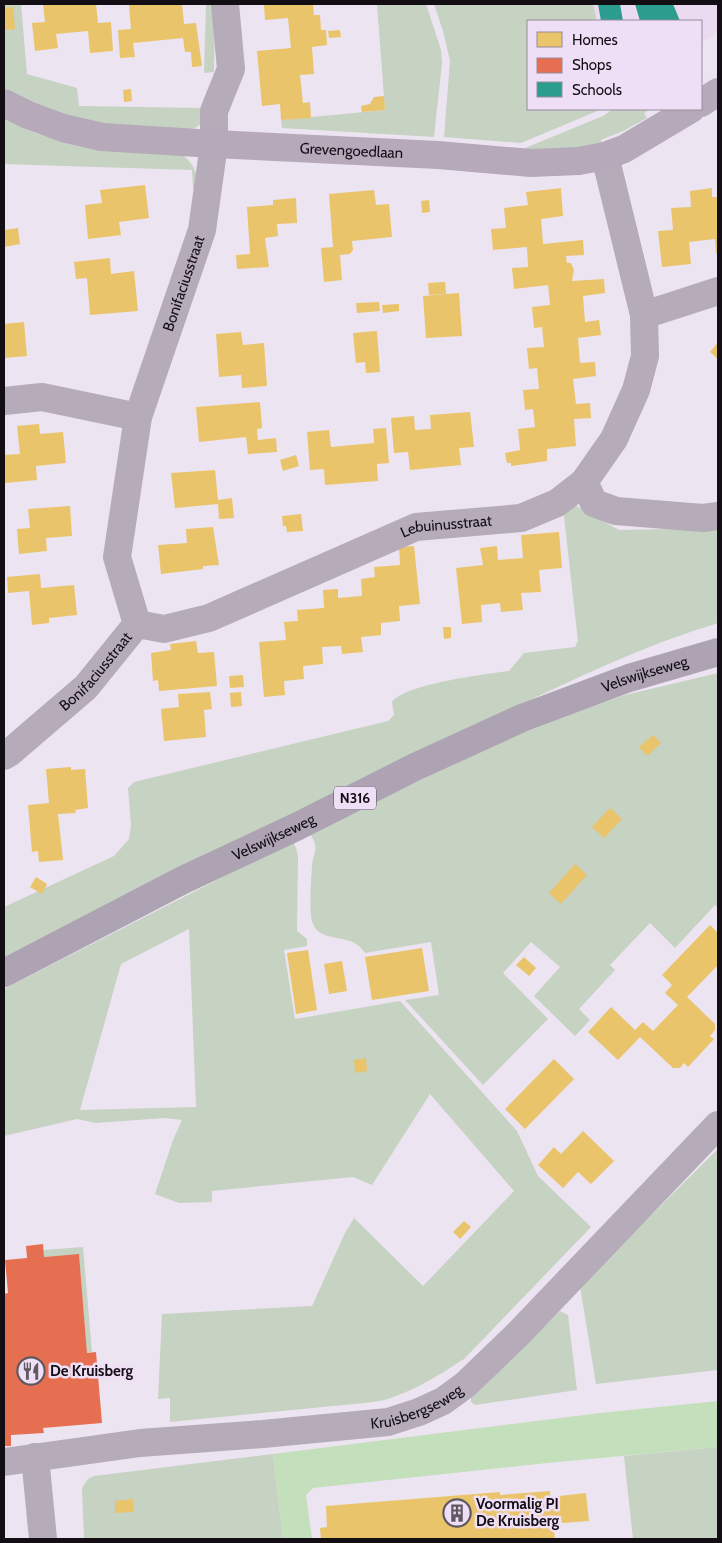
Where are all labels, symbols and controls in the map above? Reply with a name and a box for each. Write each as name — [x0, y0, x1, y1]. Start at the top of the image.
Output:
legend — [527, 20, 702, 110]
text: Homes — [572, 31, 618, 49]
text: Shops — [572, 56, 612, 74]
text: Schools — [572, 81, 622, 99]
street label: Grevengoedlaan — [299, 139, 404, 162]
street label: Bonifaciusstraat — [159, 233, 208, 334]
street label: Lebuinusstraat — [398, 512, 493, 542]
street label: Bonifaciusstraat — [56, 629, 136, 715]
street label: Velswijkseweg — [599, 652, 691, 696]
road number: N316 — [334, 786, 376, 810]
street label: Velswijkseweg — [229, 810, 319, 865]
restaurant icon: De Kruisberg — [16, 1356, 46, 1386]
place label: De Kruisberg — [50, 1362, 134, 1380]
street label: Kruisbergseweg — [370, 1380, 467, 1433]
place label: Voormalig PI De Kruisberg — [476, 1495, 560, 1530]
building icon: Voormalig PI De Kruisberg — [442, 1498, 472, 1528]

